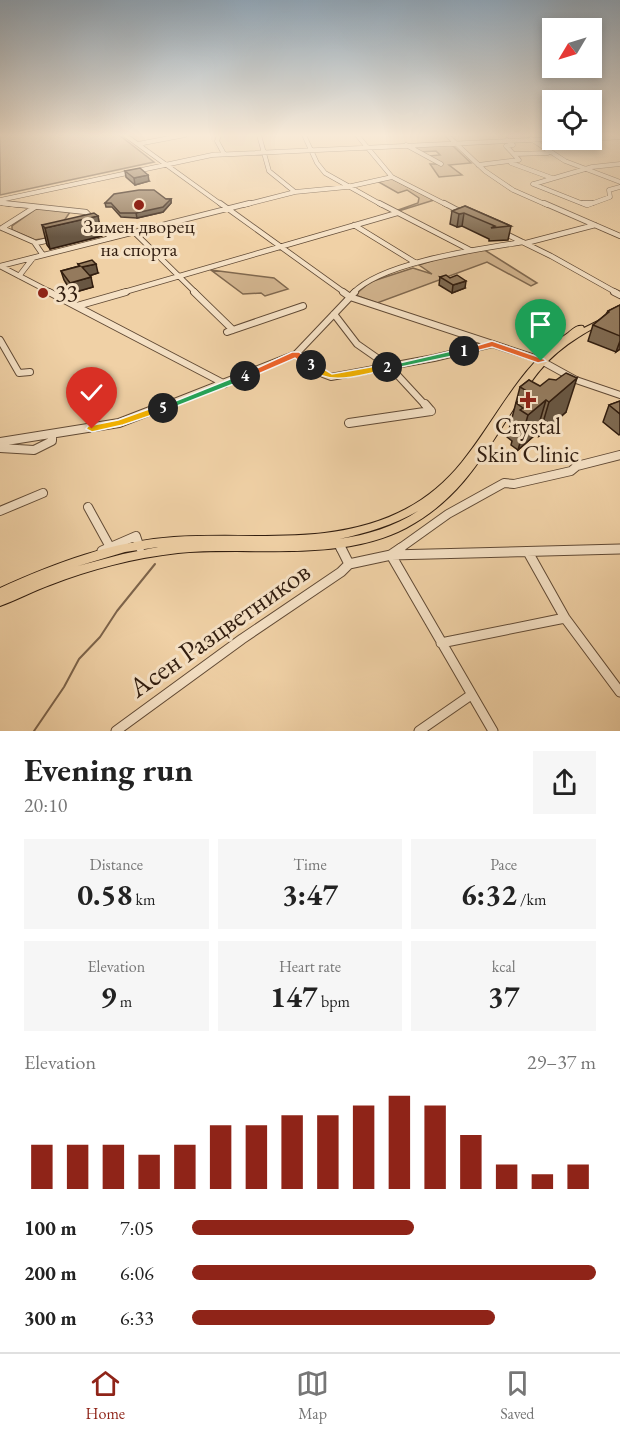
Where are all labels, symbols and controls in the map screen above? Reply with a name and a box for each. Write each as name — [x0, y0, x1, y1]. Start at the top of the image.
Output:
north arrow — [542, 18, 602, 78]
map controls — [542, 18, 602, 150]
button: locate — [542, 90, 602, 150]
marker: Зимен дворец на спорта — [132, 198, 146, 212]
place label: Зимен дворец на спорта — [83, 213, 195, 262]
place label: 33 — [55, 277, 78, 308]
marker: 33 — [36, 286, 50, 300]
pin — [515, 299, 566, 361]
icon: arrive — [524, 308, 557, 341]
pin: 1 — [449, 336, 479, 366]
text: 1 — [460, 340, 468, 361]
pin: 3 — [296, 350, 326, 380]
pin: 2 — [372, 352, 402, 382]
text: 3 — [307, 354, 315, 375]
text: 2 — [383, 356, 391, 377]
pin: 4 — [230, 361, 260, 391]
text: 4 — [241, 365, 249, 386]
pin — [66, 367, 117, 429]
icon: check — [75, 376, 108, 409]
marker: Crystal Skin Clinic — [519, 391, 537, 409]
pin: 5 — [148, 393, 178, 423]
text: 5 — [159, 397, 167, 418]
place label: Crystal Skin Clinic — [477, 410, 579, 469]
street label: Асен Разцветников — [120, 553, 317, 706]
text: Evening run — [24, 748, 193, 791]
button: share — [533, 751, 596, 814]
text: 20:10 — [24, 792, 67, 818]
text: Distance — [90, 854, 143, 875]
text: Time — [293, 854, 327, 875]
text: Pace — [490, 854, 517, 875]
text: 0.58 — [77, 875, 132, 914]
text: 3:47 — [282, 875, 338, 914]
text: 6:32 — [461, 875, 517, 914]
text: km — [132, 889, 155, 910]
text: /km — [517, 889, 546, 910]
text: Elevation — [88, 956, 145, 977]
text: Heart rate — [279, 956, 341, 977]
text: kcal — [492, 956, 516, 977]
text: 9 — [101, 977, 116, 1016]
text: 147 — [270, 977, 318, 1016]
text: 37 — [488, 977, 520, 1016]
text: m — [116, 991, 132, 1012]
text: bpm — [318, 991, 350, 1012]
text: Elevation — [24, 1049, 96, 1075]
text: 29–37 m — [527, 1049, 596, 1075]
text: 100 m — [24, 1215, 77, 1241]
text: 7:05 — [120, 1215, 154, 1241]
text: 200 m — [24, 1260, 77, 1286]
text: 6:06 — [120, 1260, 154, 1286]
text: 300 m — [24, 1305, 77, 1331]
text: 6:33 — [120, 1305, 154, 1331]
tab: Home — [86, 1367, 125, 1424]
tab: Map — [296, 1367, 329, 1424]
tab: Saved — [500, 1367, 534, 1424]

